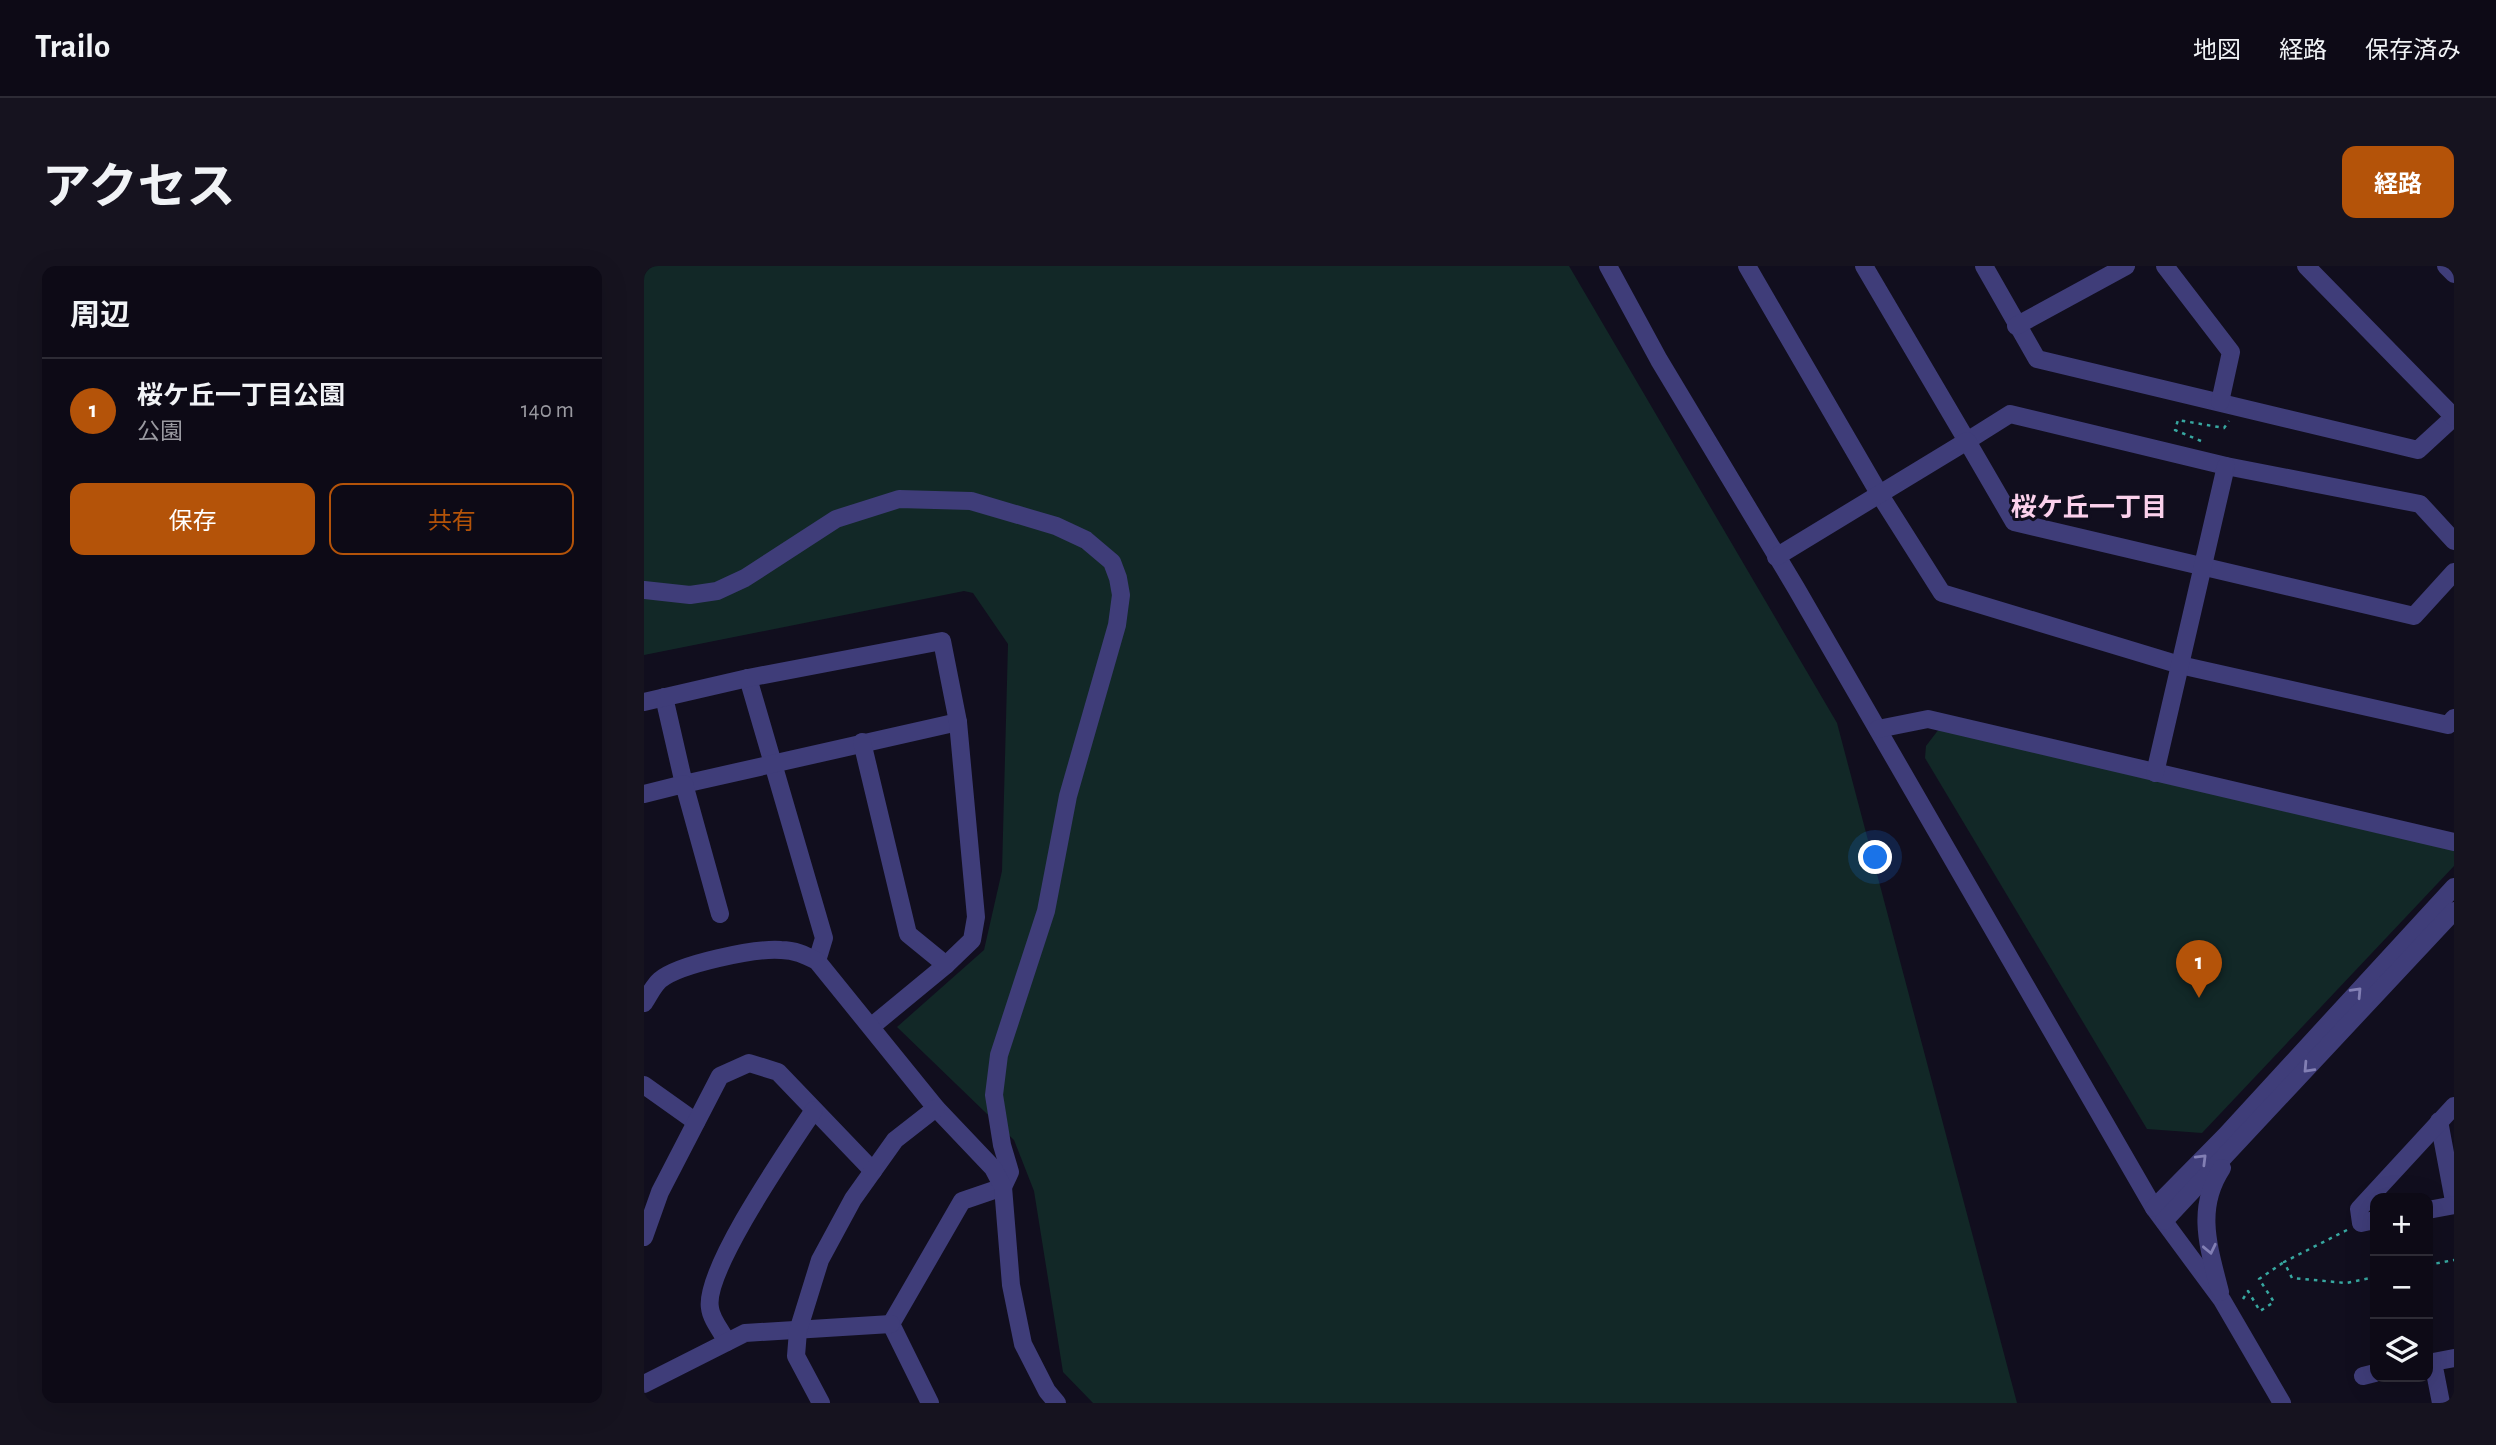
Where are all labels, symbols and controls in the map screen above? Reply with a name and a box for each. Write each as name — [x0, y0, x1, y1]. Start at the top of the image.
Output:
text: Trailo — [35, 31, 110, 64]
text: 地図 — [2193, 39, 2241, 63]
text: 経路 — [2279, 39, 2327, 63]
text: 保存済み — [2365, 39, 2461, 63]
button: 経路 — [2342, 146, 2454, 218]
text: アクセス — [42, 164, 236, 213]
text: 周辺 — [70, 301, 130, 331]
text: 桜ケ丘一丁目公園 — [137, 383, 345, 409]
text: 1 — [89, 399, 97, 422]
text: 140 m — [521, 399, 574, 422]
text: 公園 — [137, 421, 183, 444]
button: 保存 — [70, 483, 315, 555]
button: 共有 — [329, 483, 574, 555]
district label: 桜ケ丘一丁目 — [2011, 493, 2167, 521]
your location — [1858, 840, 1892, 874]
pin: 1 — [2176, 940, 2222, 998]
one-way arrow — [2348, 987, 2361, 1000]
one-way arrow — [2303, 1060, 2316, 1073]
one-way arrow — [2194, 1155, 2206, 1167]
map controls — [2370, 1193, 2433, 1382]
button: + — [2370, 1193, 2433, 1256]
one-way arrow — [2201, 1243, 2216, 1255]
button: − — [2370, 1256, 2433, 1319]
button: layers — [2370, 1319, 2433, 1382]

